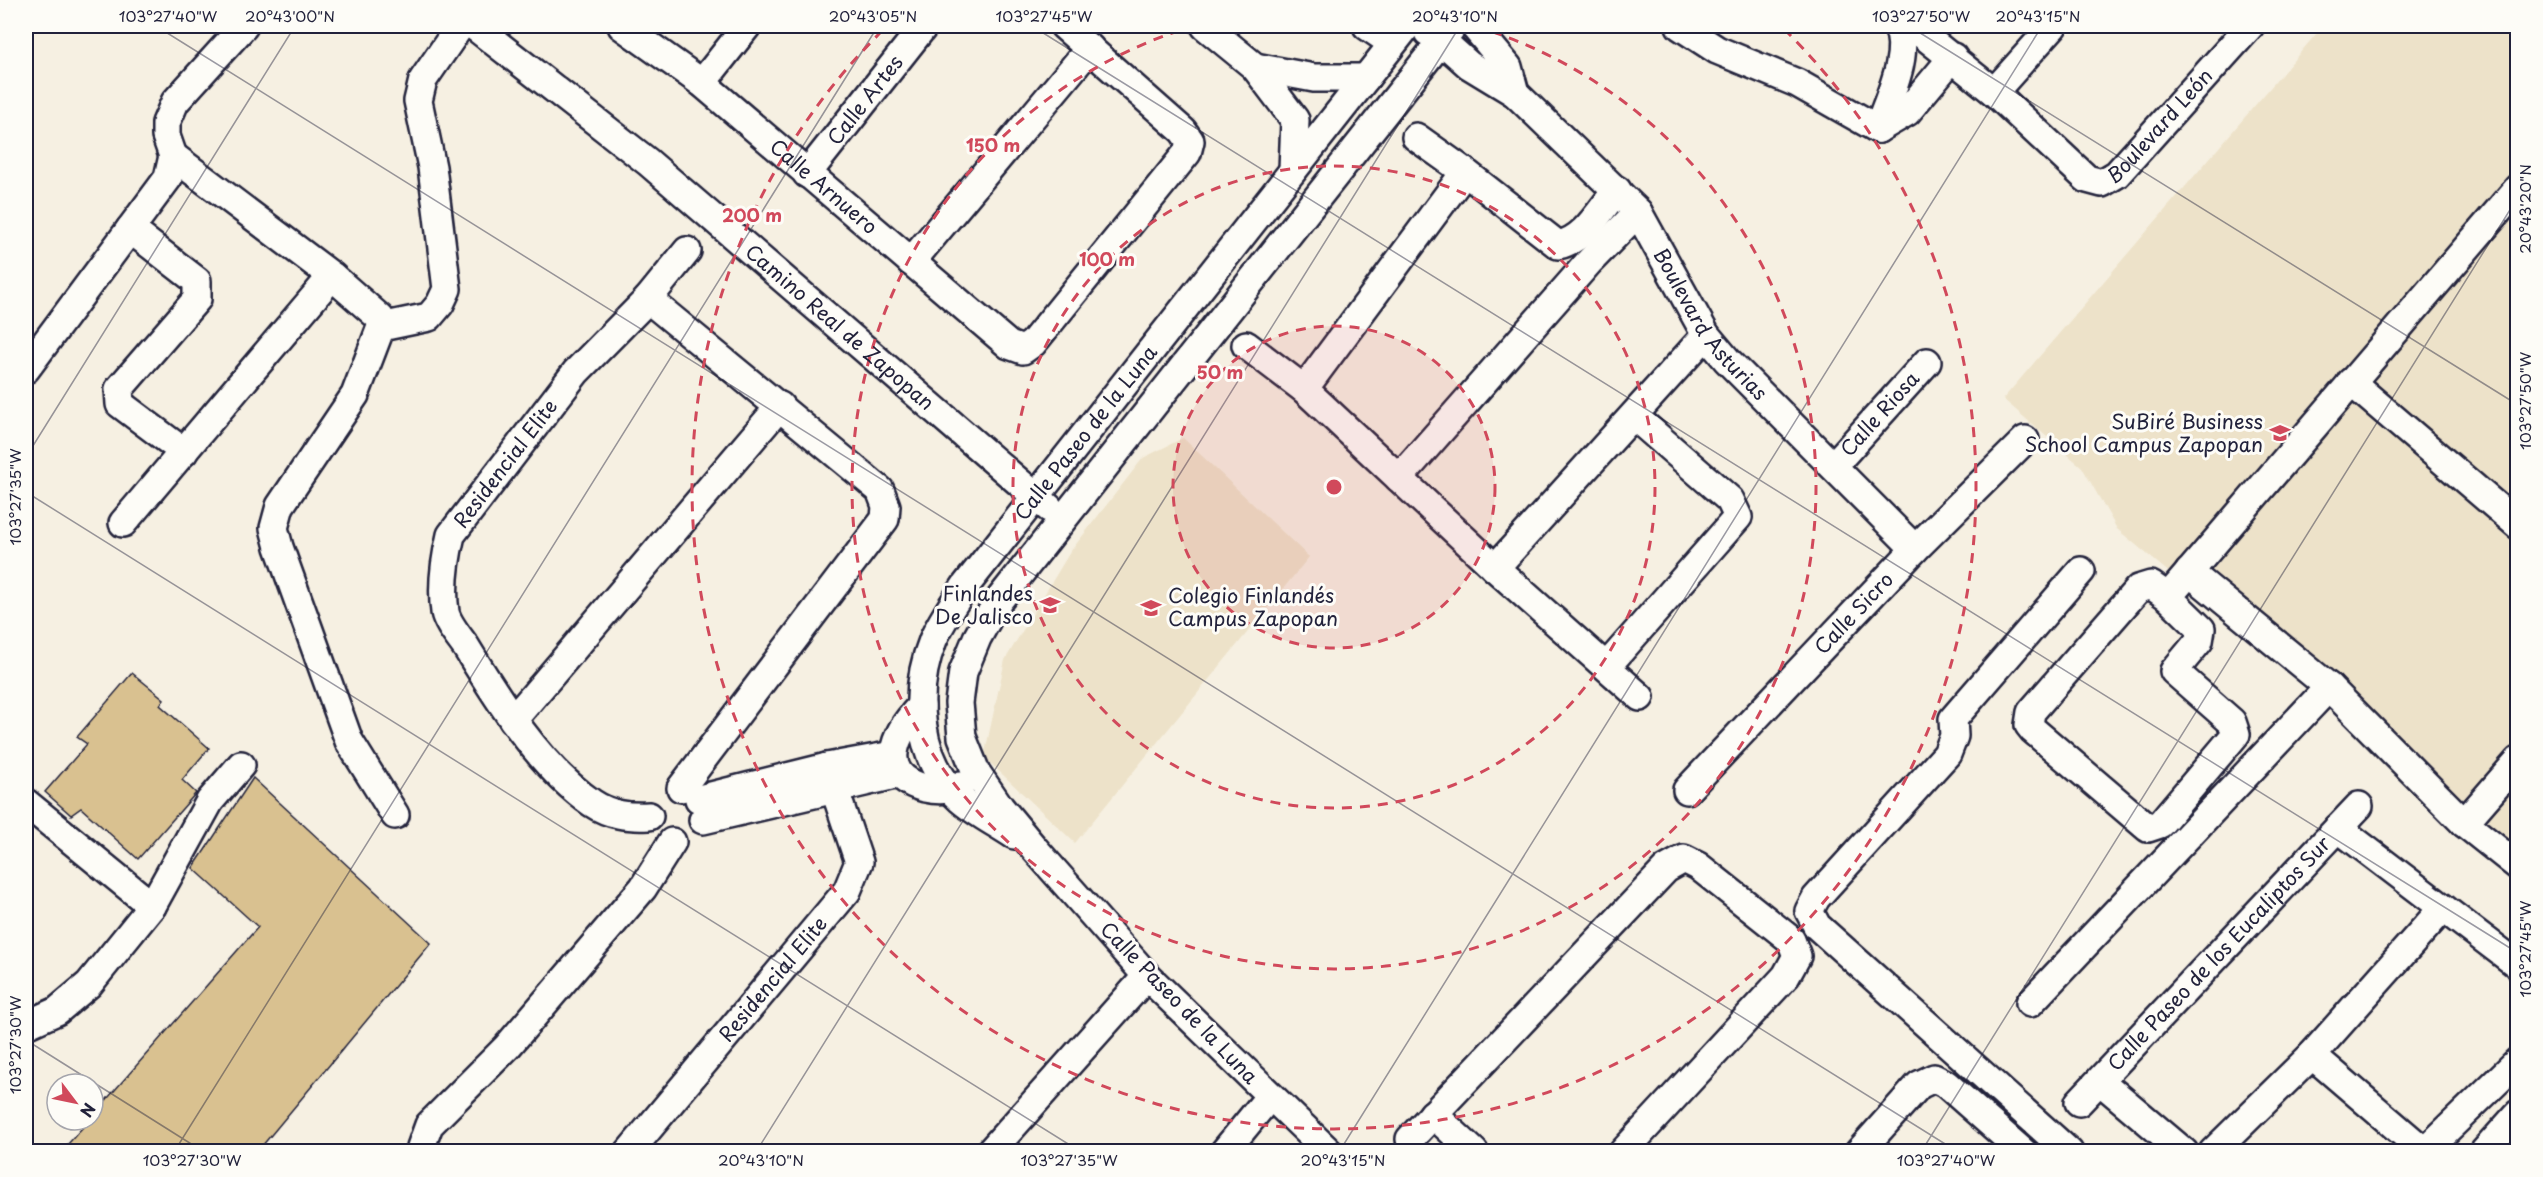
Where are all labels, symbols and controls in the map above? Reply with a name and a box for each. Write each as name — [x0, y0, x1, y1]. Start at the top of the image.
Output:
text: 103°27'40"W — [119, 4, 218, 27]
text: 20°43'00"N — [245, 4, 335, 27]
text: 20°43'05"N — [829, 4, 917, 27]
text: 103°27'45"W — [996, 4, 1093, 27]
text: 20°43'10"N — [1412, 4, 1498, 27]
text: 103°27'50"W — [1872, 4, 1971, 27]
text: 20°43'15"N — [1996, 4, 2080, 27]
street label: Calle Artes — [819, 48, 910, 151]
street label: Boulevard León — [2102, 61, 2219, 190]
street label: Calle Arnuero — [764, 131, 885, 241]
text: 150 m — [966, 131, 1020, 158]
text: 20°43'20"N — [2513, 164, 2536, 254]
text: 200 m — [722, 201, 782, 228]
street label: Camino Real de Zapopan — [739, 237, 941, 417]
street label: Boulevard Asturias — [1647, 242, 1775, 407]
text: 100 m — [1079, 245, 1135, 272]
street label: Calle Paseo de la Luna — [1007, 338, 1164, 526]
text: 103°27'50"W — [2513, 351, 2536, 450]
text: 50 m — [1197, 358, 1243, 385]
street label: Calle Riosa — [1833, 364, 1926, 463]
street label: Residencial Elite — [446, 392, 564, 534]
place label: SuBiré Business School Campus Zapopan — [2025, 406, 2263, 459]
school or university icon: SuBiré Business School Campus Zapopan — [2268, 421, 2292, 445]
text: 103°27'35"W — [3, 448, 26, 546]
centre of rings — [1324, 477, 1344, 497]
street label: Calle Sicro — [1807, 565, 1900, 661]
place label: Finlandes De Jalisco — [935, 578, 1033, 631]
place label: Colegio Finlandés Campus Zapopan — [1168, 580, 1338, 633]
school or university icon: Finlandes De Jalisco — [1038, 593, 1062, 617]
school or university icon: Colegio Finlandés Campus Zapopan — [1139, 596, 1163, 620]
street label: Calle Paseo de los Eucaliptos Sur — [2100, 829, 2337, 1077]
text: 103°27'45"W — [2513, 900, 2536, 997]
street label: Residencial Elite — [711, 909, 834, 1048]
street label: Calle Paseo de la Luna — [1094, 914, 1266, 1091]
text: 103°27'30"W — [3, 995, 26, 1094]
north arrow — [45, 1072, 105, 1132]
text: N — [75, 1099, 102, 1122]
text: 103°27'30"W — [143, 1148, 242, 1171]
text: 20°43'10"N — [718, 1148, 804, 1171]
text: 103°27'35"W — [1020, 1148, 1118, 1171]
text: 20°43'15"N — [1301, 1148, 1385, 1171]
text: 103°27'40"W — [1897, 1148, 1996, 1171]

